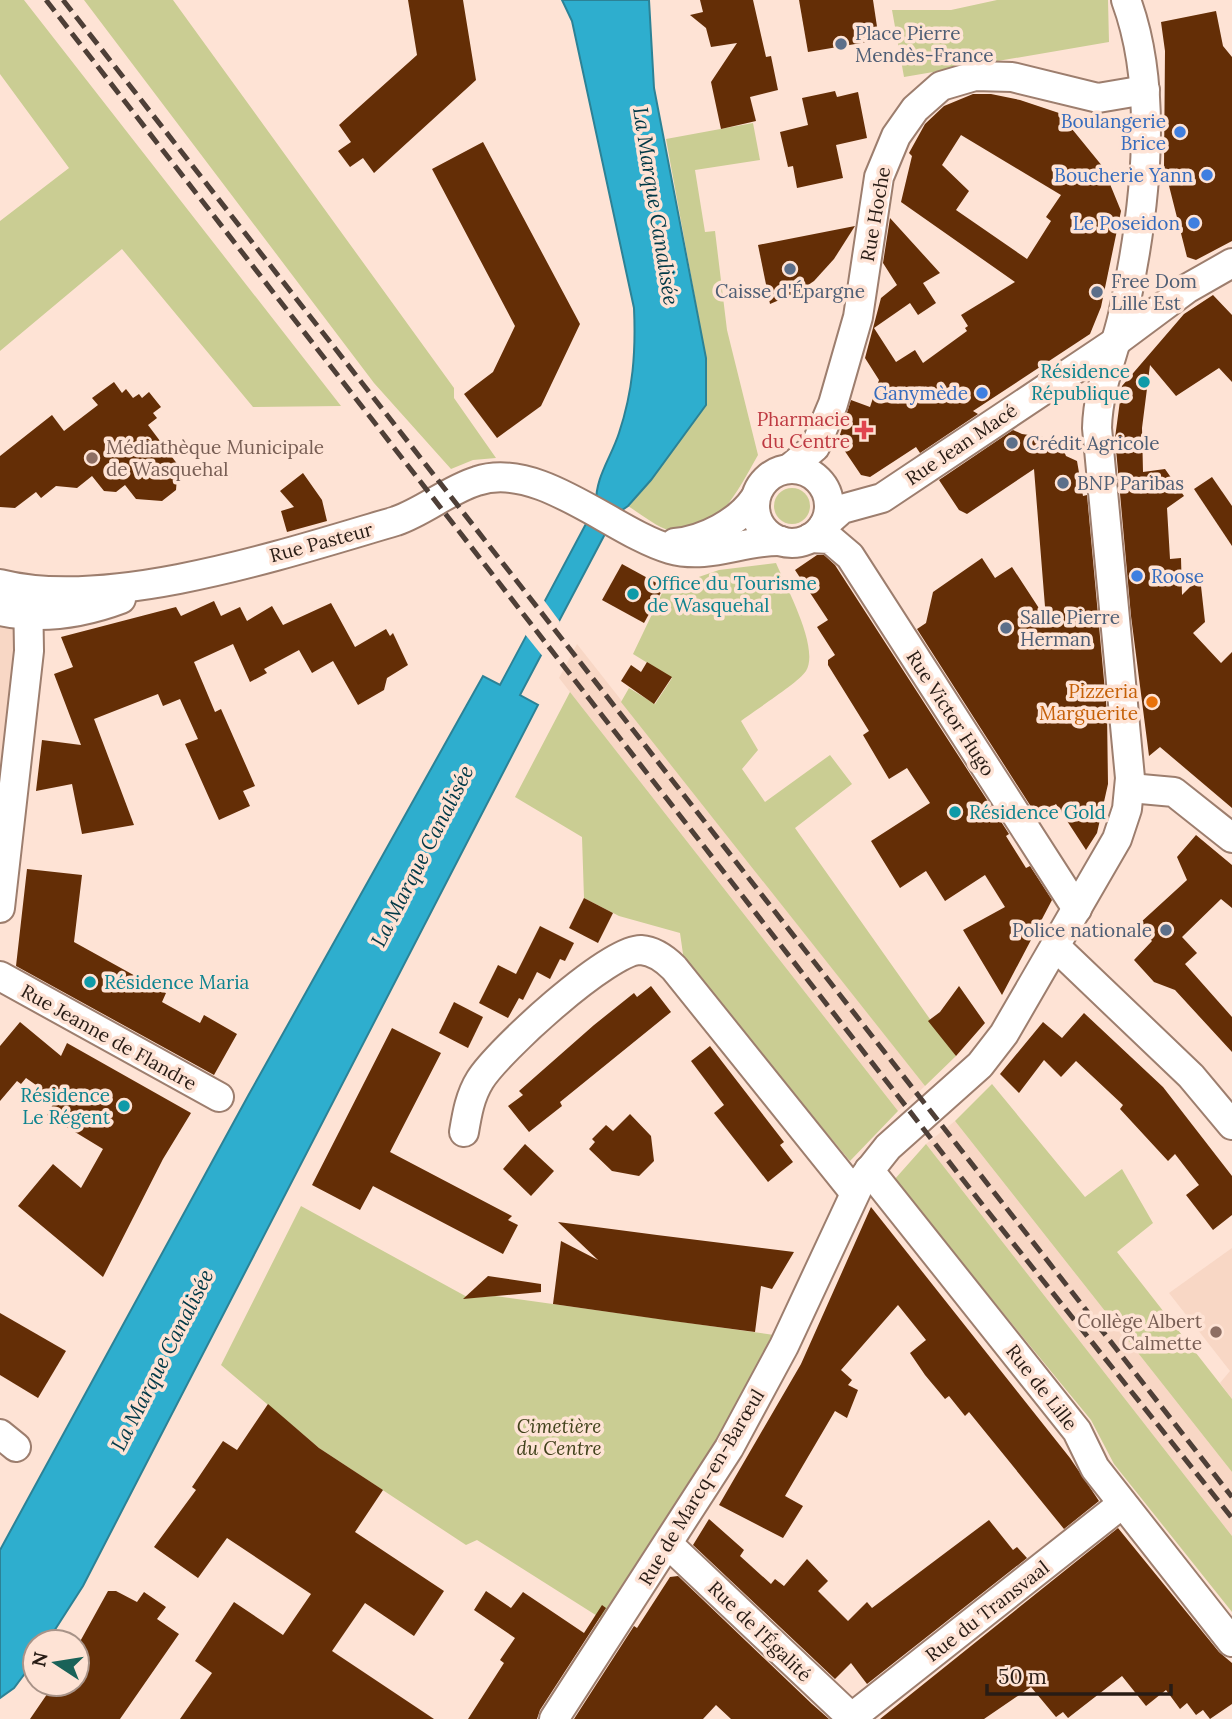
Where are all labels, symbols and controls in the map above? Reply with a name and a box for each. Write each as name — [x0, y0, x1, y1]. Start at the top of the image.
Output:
place label: Place Pierre Mendès-France — [855, 21, 994, 67]
marker: Place Pierre Mendès-France — [833, 36, 849, 52]
water label: La Marque Canalisée — [627, 105, 685, 307]
place label: Boulangerie Brice — [1061, 109, 1166, 155]
marker: Boulangerie Brice — [1172, 124, 1188, 140]
place label: Boucherie Yann — [1054, 163, 1193, 187]
street label: Rue Hoche — [855, 165, 895, 263]
marker: Boucherie Yann — [1199, 167, 1215, 183]
place label: Le Poseidon — [1073, 211, 1180, 235]
marker: Le Poseidon — [1186, 215, 1202, 231]
marker: Caisse d'Épargne — [782, 261, 798, 277]
place label: Free Dom Lille Est — [1111, 269, 1197, 315]
place label: Caisse d'Épargne — [715, 279, 865, 303]
marker: Free Dom Lille Est — [1089, 284, 1105, 300]
place label: Résidence République — [1031, 359, 1130, 405]
marker: Résidence République — [1136, 374, 1152, 390]
place label: Ganymède — [873, 381, 968, 405]
marker: Ganymède — [974, 385, 990, 401]
street label: Rue Jean Macé — [901, 398, 1021, 490]
place label: Pharmacie du Centre — [757, 407, 850, 453]
marker: Pharmacie du Centre — [856, 422, 872, 438]
place label: Crédit Agricole — [1026, 431, 1160, 455]
place label: Médiathèque Municipale de Wasquehal — [106, 435, 324, 481]
marker: Crédit Agricole — [1004, 435, 1020, 451]
marker: Médiathèque Municipale de Wasquehal — [84, 450, 100, 466]
place label: BNP Paribas — [1077, 471, 1184, 495]
marker: BNP Paribas — [1055, 475, 1071, 491]
street label: Rue Pasteur — [267, 517, 376, 567]
place label: Roose — [1151, 564, 1204, 588]
marker: Roose — [1129, 568, 1145, 584]
place label: Office du Tourisme de Wasquehal — [647, 571, 817, 617]
marker: Office du Tourisme de Wasquehal — [625, 586, 641, 602]
place label: Salle Pierre Herman — [1020, 605, 1120, 651]
marker: Salle Pierre Herman — [998, 620, 1014, 636]
street label: Rue Victor Hugo — [901, 646, 1001, 780]
place label: Pizzeria Marguerite — [1039, 679, 1138, 725]
marker: Pizzeria Marguerite — [1144, 694, 1160, 710]
water label: La Marque Canalisée — [365, 761, 479, 951]
place label: Résidence Gold — [969, 800, 1106, 824]
marker: Résidence Gold — [947, 804, 963, 820]
place label: Police nationale — [1012, 918, 1152, 942]
marker: Police nationale — [1158, 922, 1174, 938]
place label: Résidence Maria — [104, 970, 250, 994]
marker: Résidence Maria — [82, 974, 98, 990]
street label: Rue Jeanne de Flandre — [17, 979, 201, 1095]
place label: Résidence Le Régent — [20, 1083, 111, 1129]
marker: Résidence Le Régent — [116, 1098, 132, 1114]
water label: La Marque Canalisée — [105, 1265, 219, 1455]
place label: Collège Albert Calmette — [1077, 1309, 1203, 1355]
marker: Collège Albert Calmette — [1208, 1324, 1224, 1340]
street label: Rue de Lille — [1001, 1339, 1083, 1435]
street label: Rue de Marcq-en-Barœul — [633, 1385, 769, 1589]
park label: Cimetière du Centre — [516, 1414, 602, 1460]
street label: Rue du Transvaal — [920, 1555, 1054, 1667]
street label: Rue de l'Égalité — [703, 1576, 817, 1686]
north arrow — [21, 1628, 91, 1698]
text: N — [26, 1649, 53, 1669]
scale bar — [987, 1652, 1171, 1696]
text: 50 m — [998, 1663, 1047, 1690]

